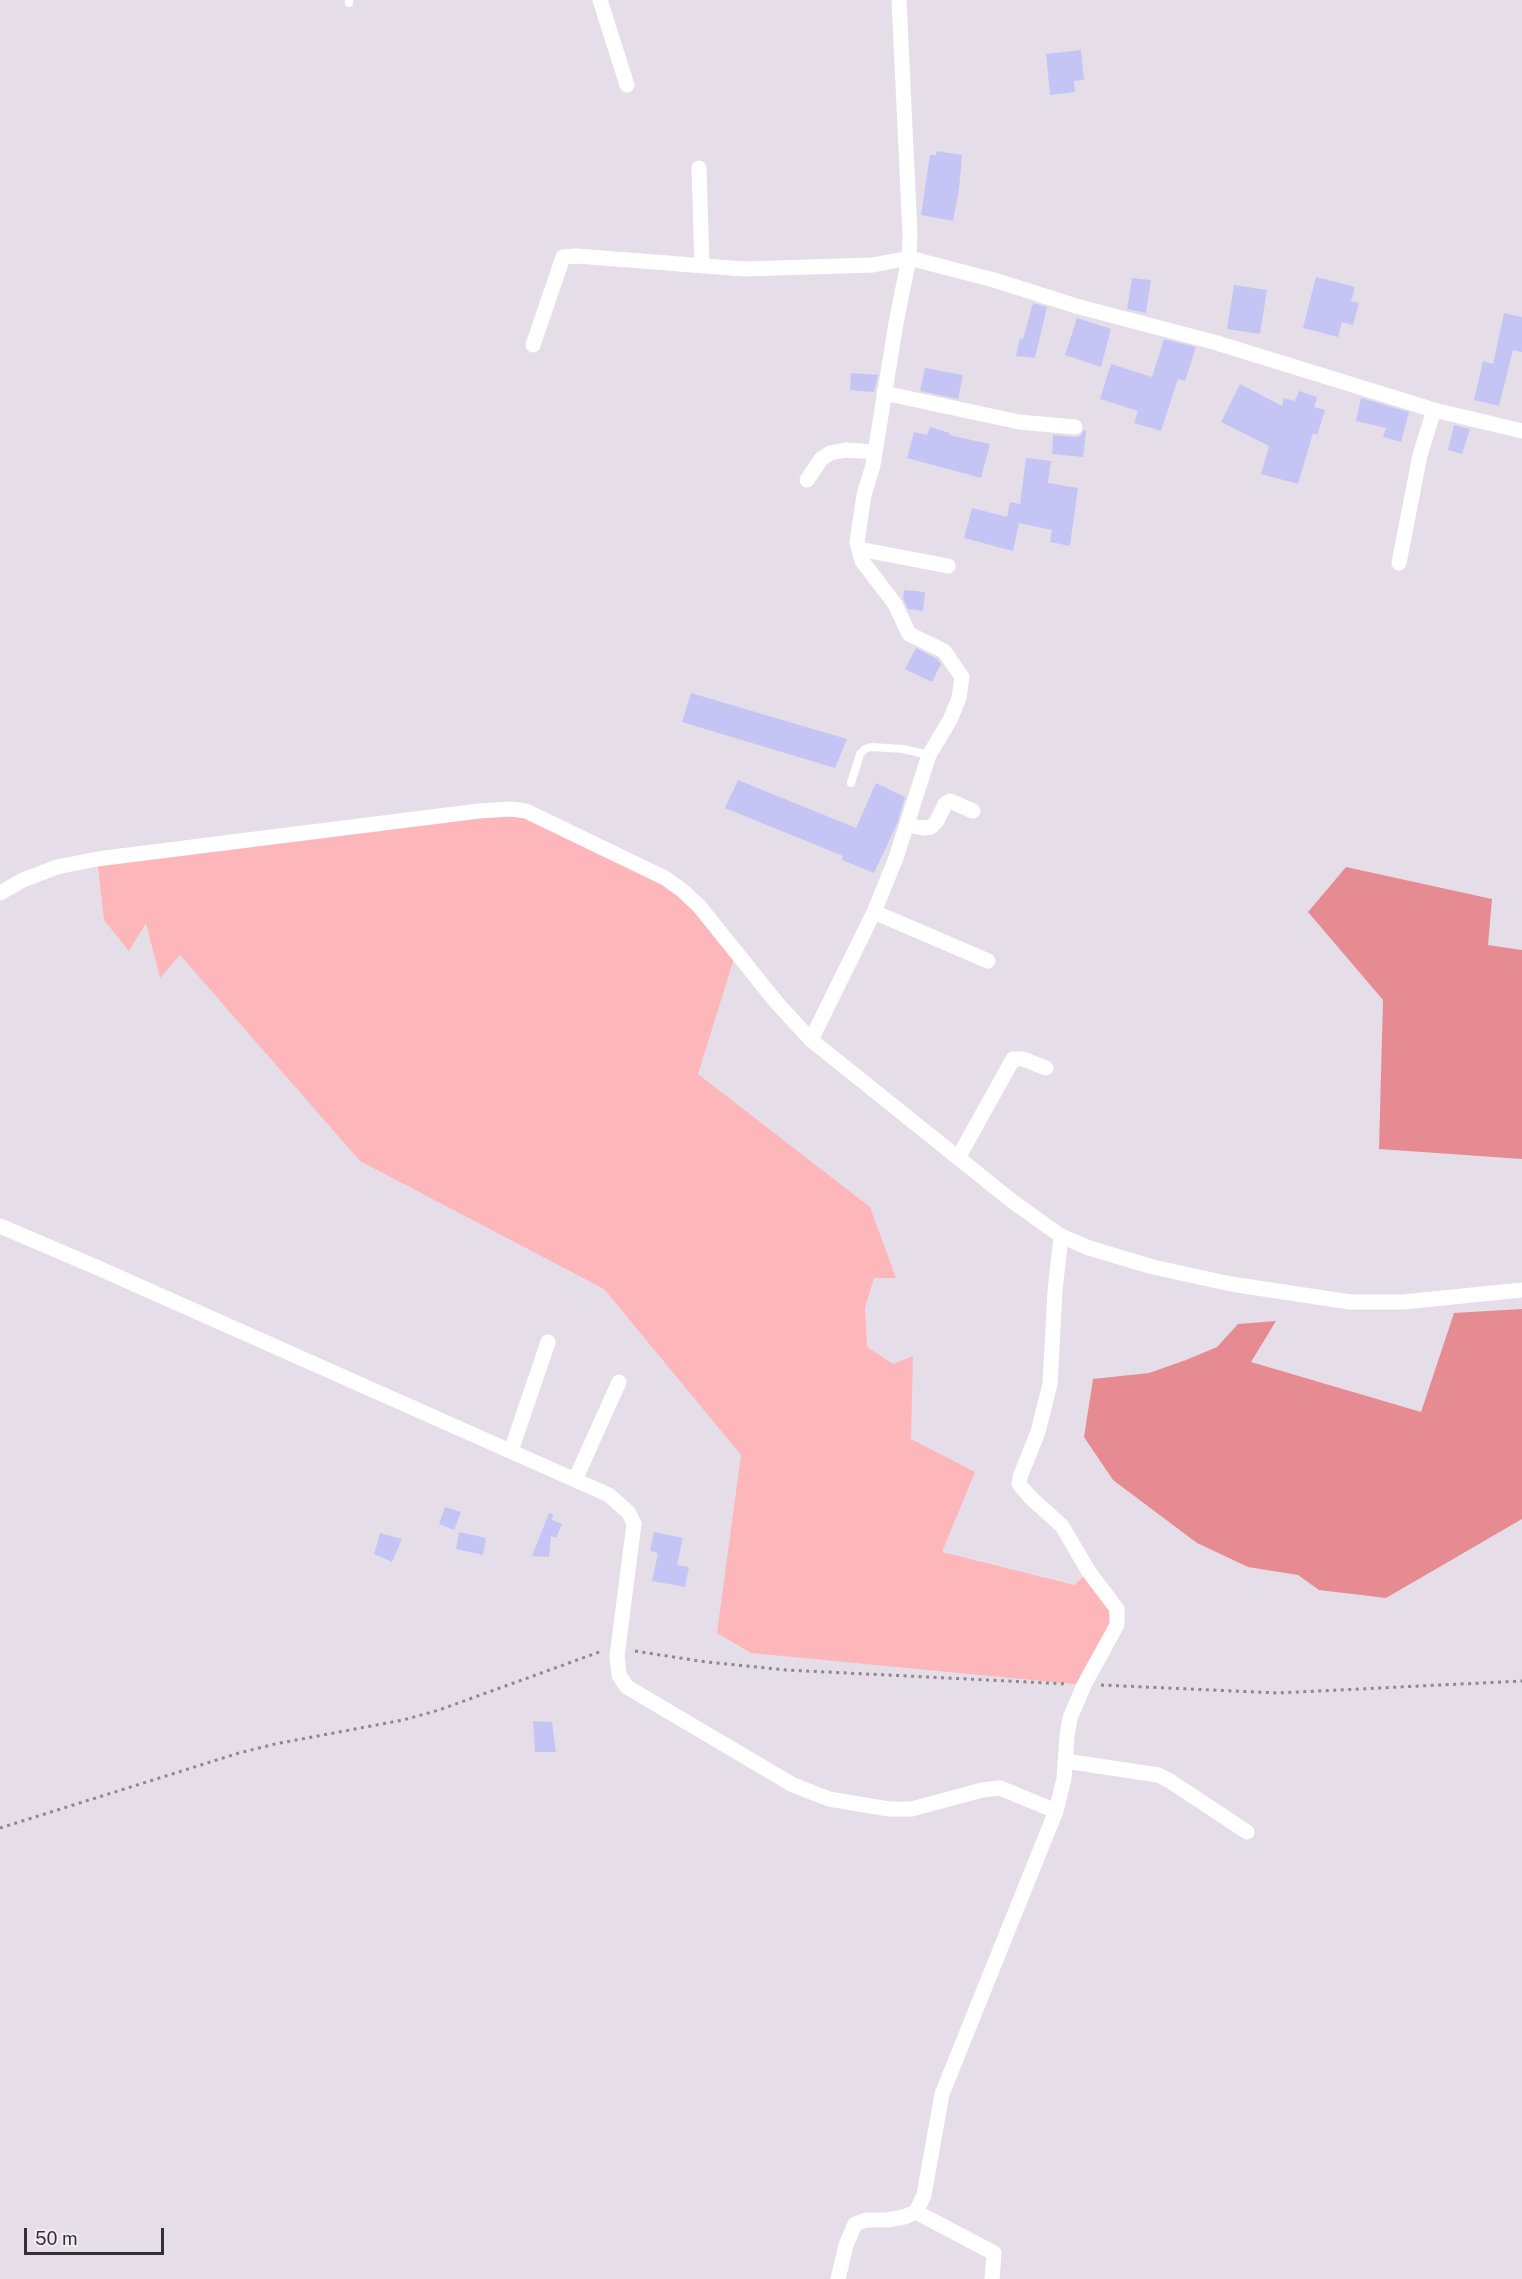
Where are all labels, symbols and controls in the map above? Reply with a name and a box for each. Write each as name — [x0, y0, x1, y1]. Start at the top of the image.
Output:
scale bar — [27, 2216, 166, 2254]
text: 50 m — [35, 2228, 78, 2249]

